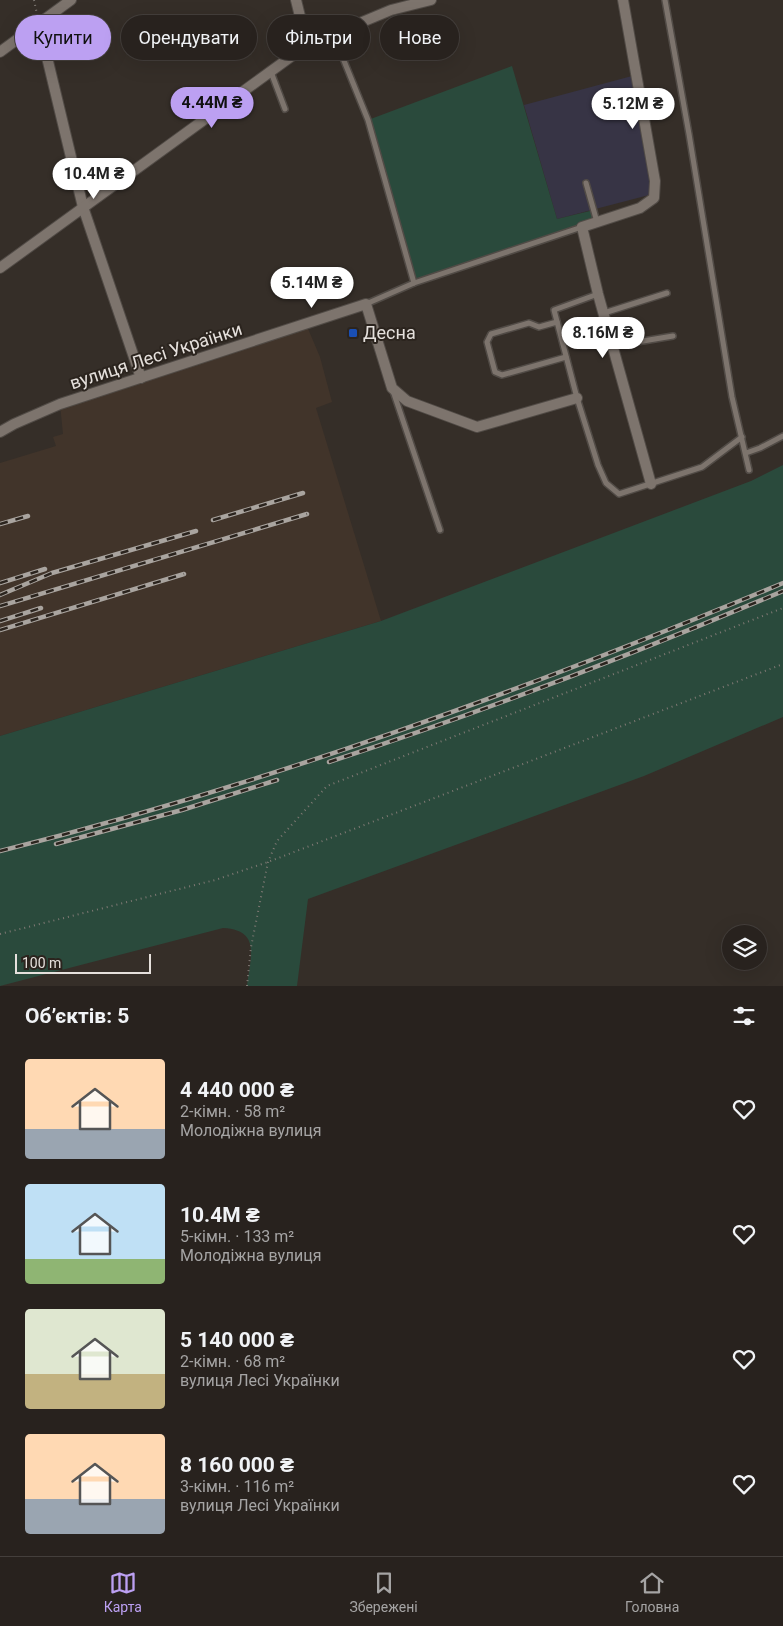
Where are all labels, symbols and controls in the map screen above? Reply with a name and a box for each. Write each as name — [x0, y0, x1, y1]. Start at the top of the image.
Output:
chip: Купити — [15, 15, 111, 60]
chip: Орендувати — [121, 15, 257, 60]
chip: Фільтри — [267, 15, 370, 60]
chip: Нове — [380, 15, 459, 60]
pin: 4.44M ₴ — [166, 86, 258, 129]
pin: 5.12M ₴ — [587, 88, 679, 130]
text: 4.44M ₴ — [182, 93, 242, 112]
text: 5.12M ₴ — [603, 94, 663, 113]
pin: 10.4M ₴ — [48, 158, 140, 200]
text: 10.4M ₴ — [64, 164, 124, 183]
pin: 5.14M ₴ — [266, 266, 358, 309]
text: 5.14M ₴ — [282, 273, 342, 292]
pin: 8.16M ₴ — [557, 316, 649, 359]
street label: вулиця Лесі Українки — [67, 318, 245, 393]
place label: Десна — [363, 322, 416, 343]
text: 8.16M ₴ — [573, 323, 633, 342]
marker: Десна — [347, 327, 359, 339]
map controls — [722, 925, 767, 970]
button: layers — [722, 925, 767, 970]
scale bar — [15, 951, 151, 974]
text: 100 m — [22, 955, 61, 971]
icon: filters — [730, 1002, 758, 1030]
text: Об’єктів: 5 — [25, 1004, 129, 1028]
text: 4 440 000 ₴ — [180, 1078, 294, 1102]
icon: home — [65, 1079, 125, 1139]
icon: heart — [730, 1095, 758, 1123]
text: 2-кімн. · 58 m² — [180, 1102, 285, 1121]
text: Молодіжна вулиця — [180, 1121, 322, 1140]
text: 10.4M ₴ — [180, 1203, 260, 1227]
icon: home — [65, 1204, 125, 1264]
icon: heart — [730, 1220, 758, 1248]
text: 5-кімн. · 133 m² — [180, 1227, 294, 1246]
text: Молодіжна вулиця — [180, 1246, 322, 1265]
text: 5 140 000 ₴ — [180, 1328, 294, 1352]
icon: home — [65, 1329, 125, 1389]
icon: heart — [730, 1345, 758, 1373]
text: 2-кімн. · 68 m² — [180, 1352, 285, 1371]
text: вулиця Лесі Українки — [180, 1371, 340, 1390]
text: 8 160 000 ₴ — [180, 1453, 294, 1477]
icon: home — [65, 1454, 125, 1514]
icon: heart — [730, 1470, 758, 1498]
text: 3-кімн. · 116 m² — [180, 1477, 294, 1496]
text: вулиця Лесі Українки — [180, 1496, 340, 1515]
tab: Карта — [104, 1569, 142, 1615]
tab: Збережені — [349, 1569, 418, 1615]
tab: Головна — [625, 1569, 679, 1615]

